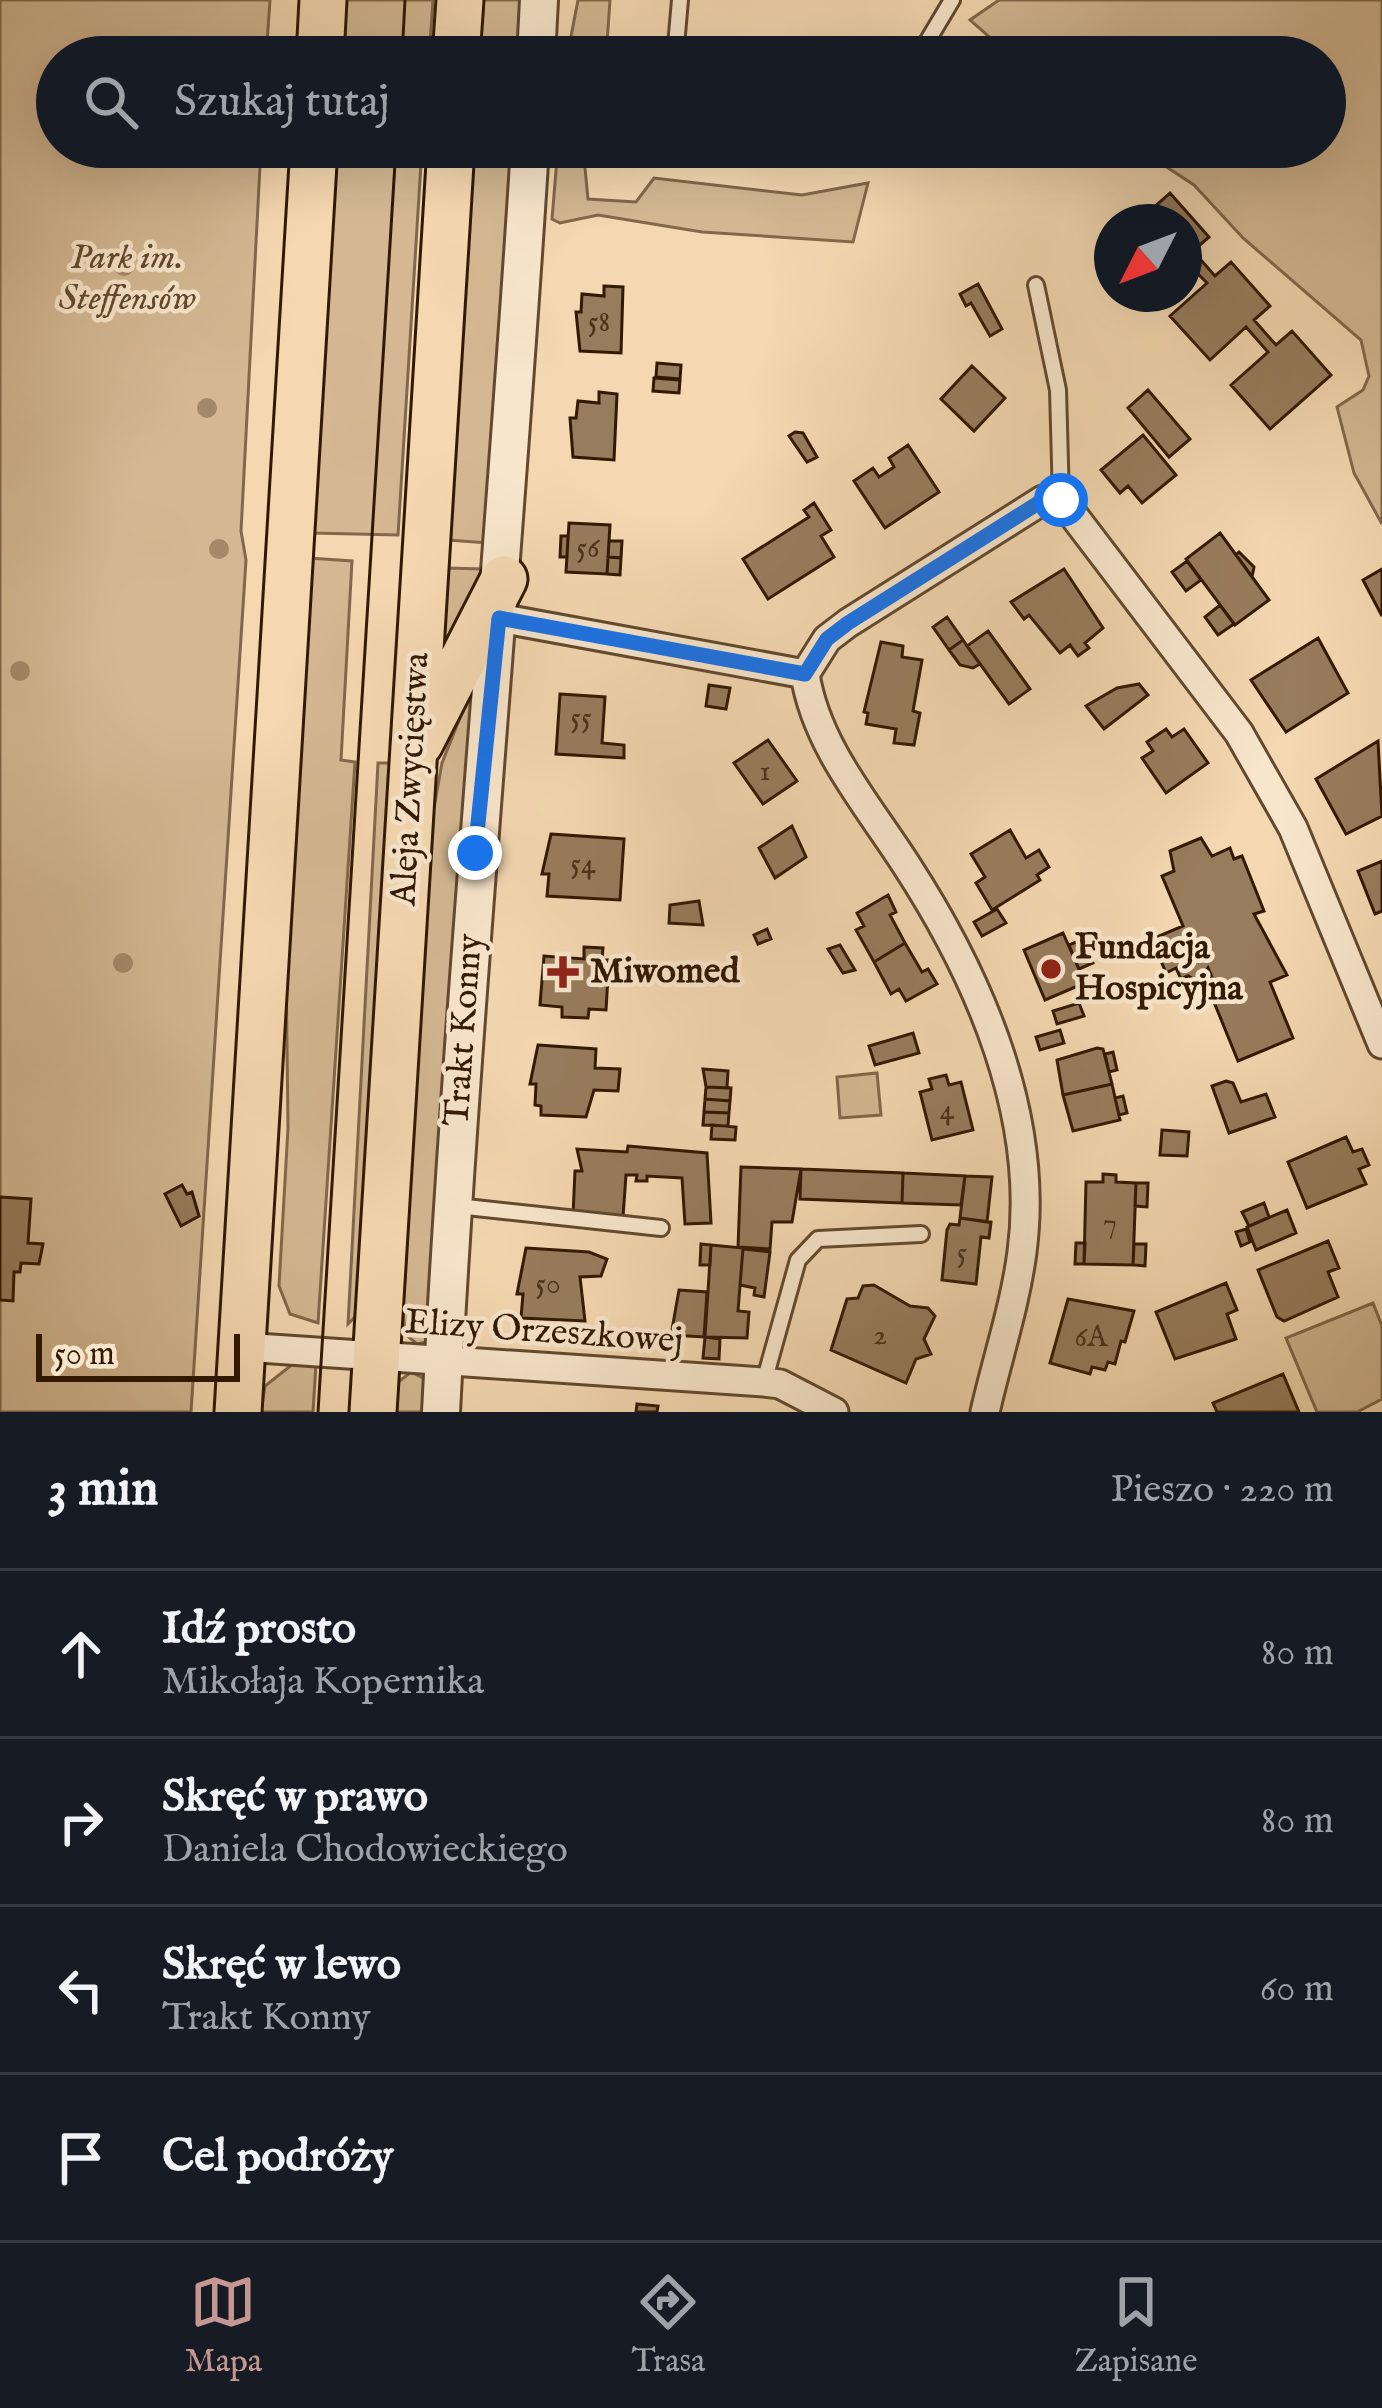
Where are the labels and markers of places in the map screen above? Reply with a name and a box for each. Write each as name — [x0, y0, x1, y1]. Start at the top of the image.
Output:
place label: Fundacja Hospicyjna — [1075, 925, 1244, 1012]
place label: Miwomed — [590, 949, 740, 995]
marker: Miwomed — [547, 956, 579, 988]
marker: Fundacja Hospicyjna — [1038, 956, 1064, 982]

